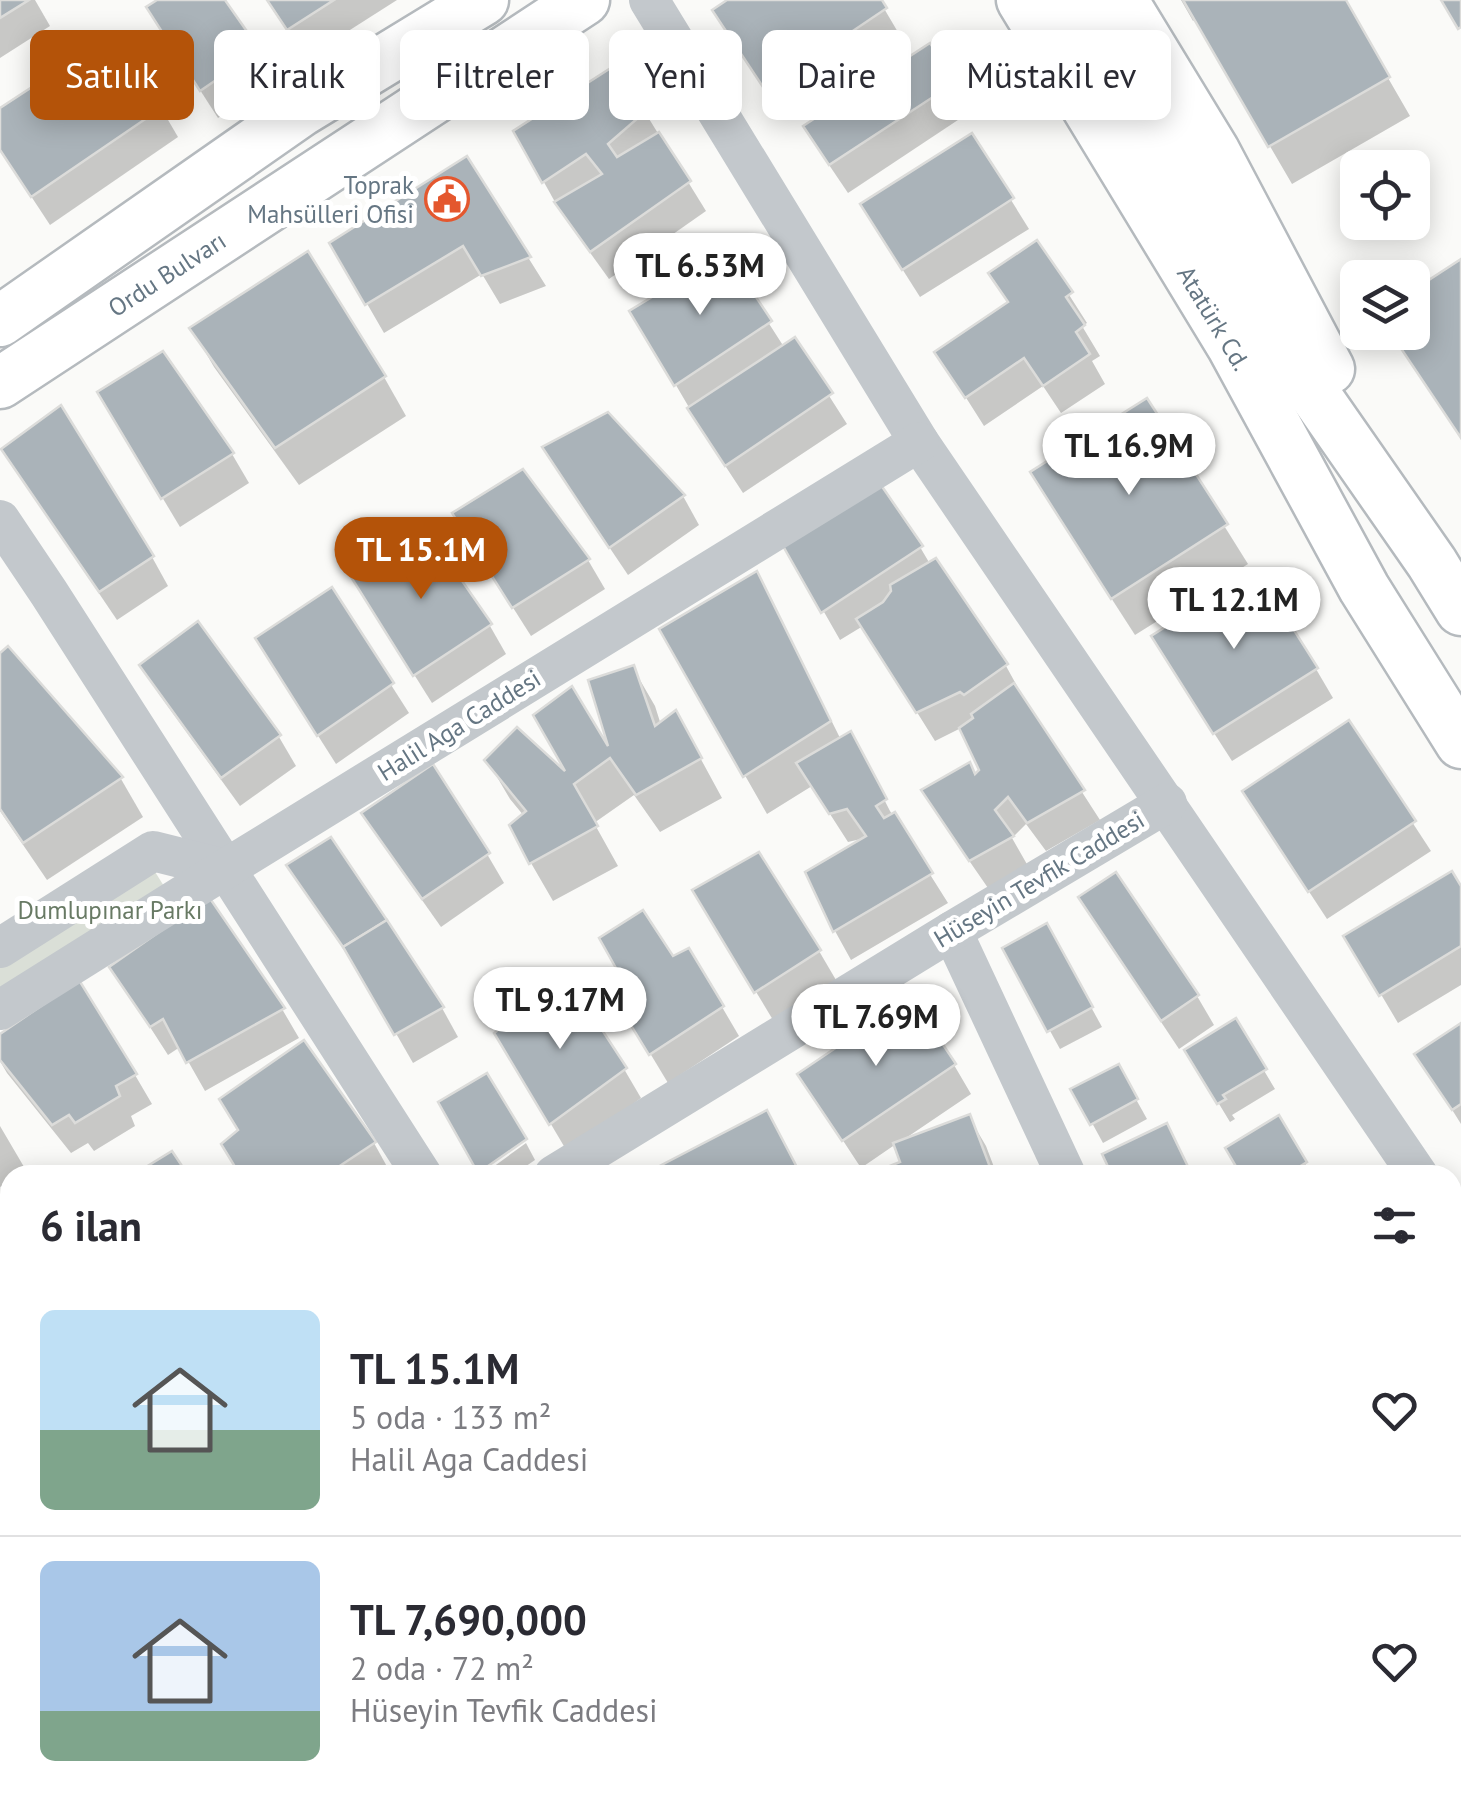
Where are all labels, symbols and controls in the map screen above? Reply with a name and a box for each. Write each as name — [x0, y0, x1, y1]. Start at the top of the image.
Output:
chip: Satılık — [30, 30, 194, 120]
chip: Kiralık — [214, 30, 380, 120]
chip: Filtreler — [400, 30, 589, 120]
chip: Yeni — [609, 30, 742, 120]
chip: Daire — [762, 30, 911, 120]
chip: Müstakil ev — [931, 30, 1171, 120]
map controls — [1340, 150, 1430, 350]
button: locate — [1340, 150, 1430, 240]
place label: Toprak Mahsülleri Ofisi — [247, 169, 414, 230]
public building icon: Toprak Mahsülleri Ofisi — [424, 176, 470, 222]
street label: Ordu Bulvarı — [102, 224, 232, 324]
pin: TL 6.53M — [597, 233, 803, 318]
text: TL 6.53M — [636, 244, 765, 286]
street label: Atatürk Cd. — [1170, 260, 1258, 376]
button: layers — [1340, 260, 1430, 350]
pin: TL 16.9M — [1026, 413, 1232, 498]
text: TL 16.9M — [1065, 424, 1194, 466]
pin: TL 15.1M — [318, 517, 524, 602]
text: TL 15.1M — [357, 528, 486, 570]
pin: TL 12.1M — [1131, 567, 1337, 652]
text: TL 12.1M — [1170, 578, 1299, 620]
street label: Halil Aga Caddesi — [372, 662, 546, 788]
street label: Hüseyin Tevfik Caddesi — [928, 803, 1150, 955]
park label: Dumlupınar Parkı — [17, 894, 203, 926]
pin: TL 9.17M — [457, 967, 663, 1052]
text: TL 9.17M — [496, 978, 625, 1020]
pin: TL 7.69M — [773, 984, 979, 1069]
text: TL 7.69M — [813, 995, 939, 1037]
text: 6 ilan — [40, 1198, 142, 1253]
icon: filters — [1367, 1198, 1422, 1253]
text: TL 15.1M — [350, 1341, 519, 1396]
icon: home — [120, 1350, 240, 1470]
icon: heart — [1367, 1383, 1422, 1438]
text: 5 oda · 133 m² — [350, 1396, 551, 1438]
text: Halil Aga Caddesi — [350, 1438, 588, 1480]
text: TL 7,690,000 — [350, 1592, 587, 1647]
icon: home — [120, 1601, 240, 1721]
icon: heart — [1367, 1634, 1422, 1689]
text: 2 oda · 72 m² — [350, 1647, 534, 1689]
text: Hüseyin Tevfik Caddesi — [350, 1689, 658, 1731]

